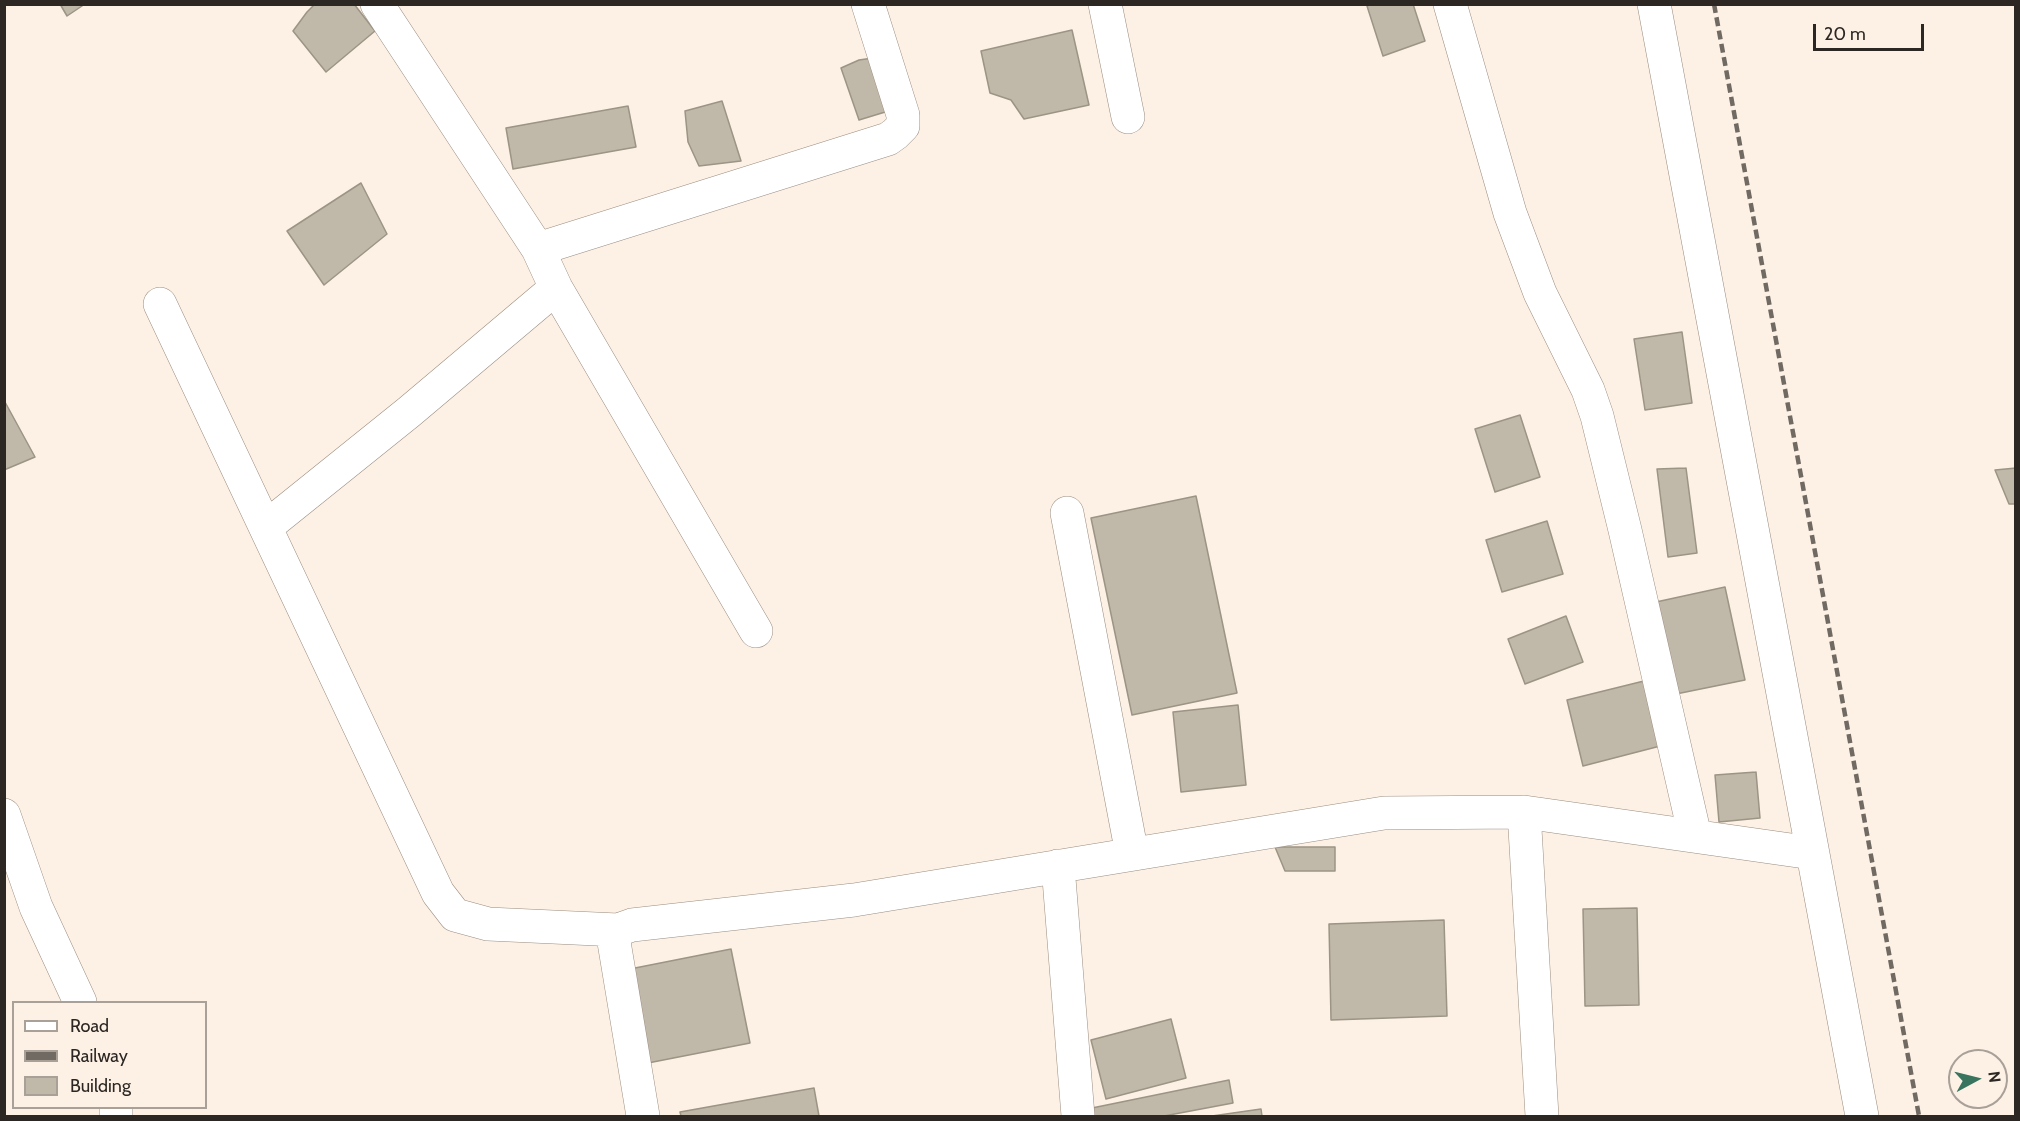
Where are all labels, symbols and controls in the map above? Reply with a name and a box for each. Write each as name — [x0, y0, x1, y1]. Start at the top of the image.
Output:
scale bar — [1816, 12, 1927, 50]
text: 20 m — [1824, 23, 1866, 45]
legend — [12, 1001, 207, 1109]
text: Road — [70, 1015, 109, 1037]
text: Railway — [70, 1045, 128, 1067]
north arrow — [1948, 1049, 2008, 1109]
text: N — [1984, 1070, 2004, 1084]
text: Building — [70, 1075, 131, 1097]

